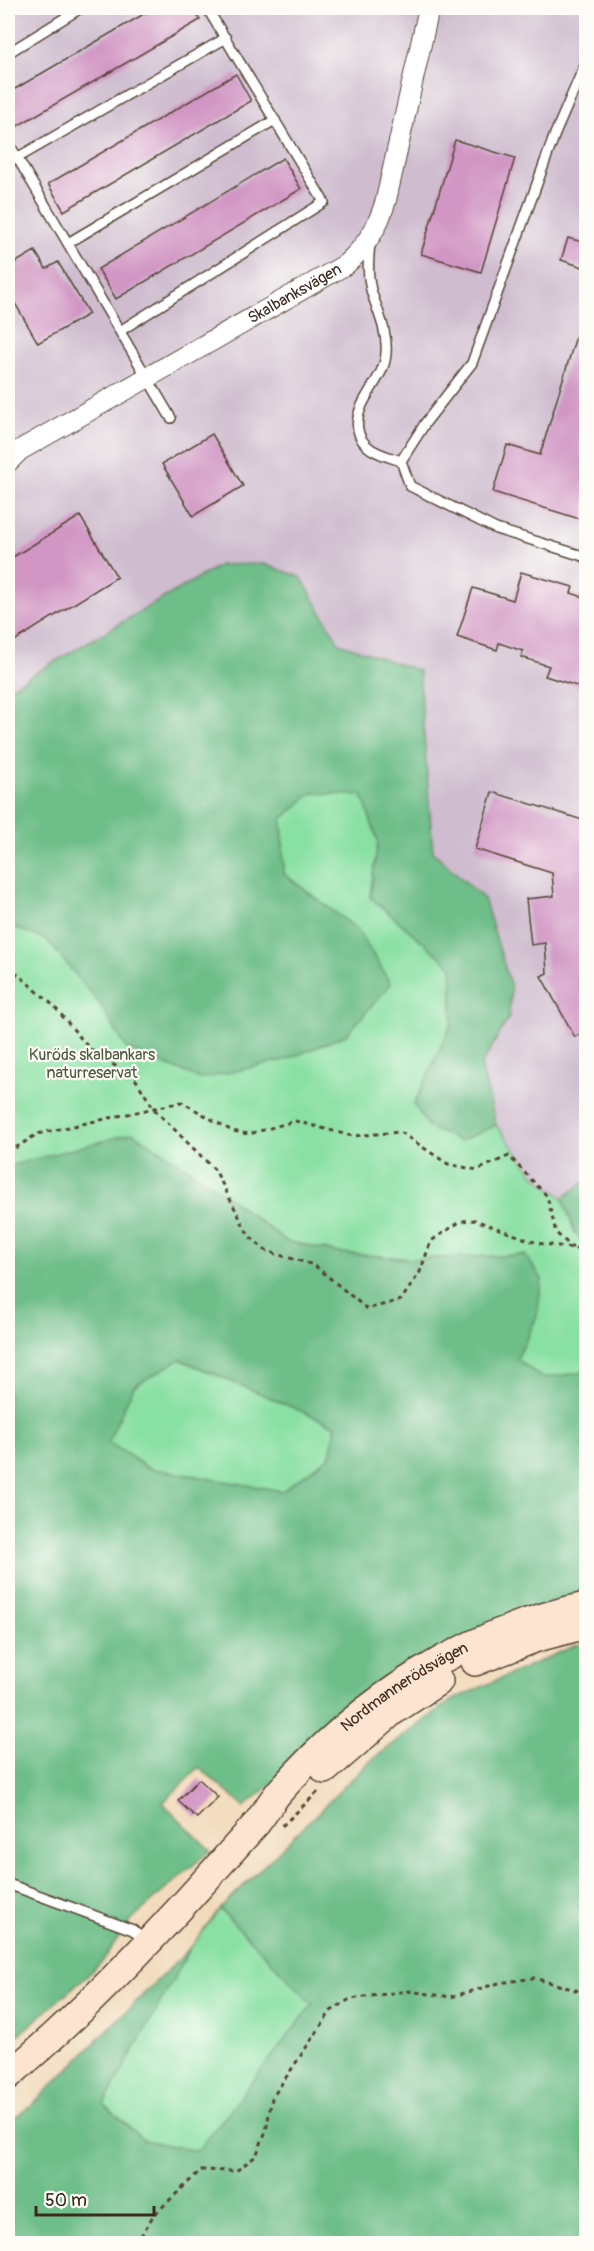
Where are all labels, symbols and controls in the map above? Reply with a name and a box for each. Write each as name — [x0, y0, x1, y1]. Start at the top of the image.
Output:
street label: Skalbanksvägen — [244, 259, 345, 328]
park label: Kuröds skalbankars naturreservat — [29, 1045, 155, 1083]
street label: Nordmannerödsvägen — [337, 1638, 471, 1736]
scale bar — [36, 2179, 154, 2217]
text: 50 m — [45, 2189, 87, 2212]

